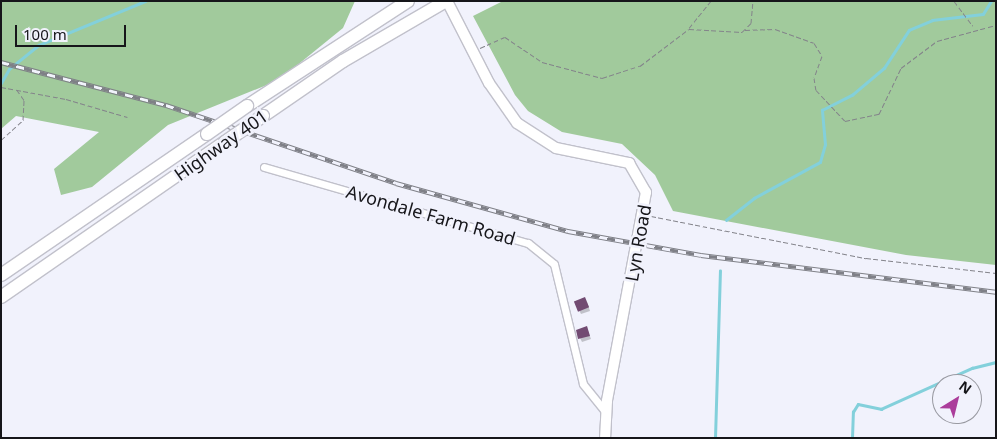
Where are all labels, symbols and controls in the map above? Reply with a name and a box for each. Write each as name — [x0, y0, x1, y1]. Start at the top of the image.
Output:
scale bar — [18, 15, 129, 47]
text: 100 m — [23, 24, 67, 44]
street label: Highway 401 — [170, 105, 272, 185]
street label: Avondale Farm Road — [344, 181, 518, 249]
street label: Lyn Road — [621, 203, 655, 283]
north arrow — [932, 374, 982, 424]
text: N — [955, 376, 976, 398]

